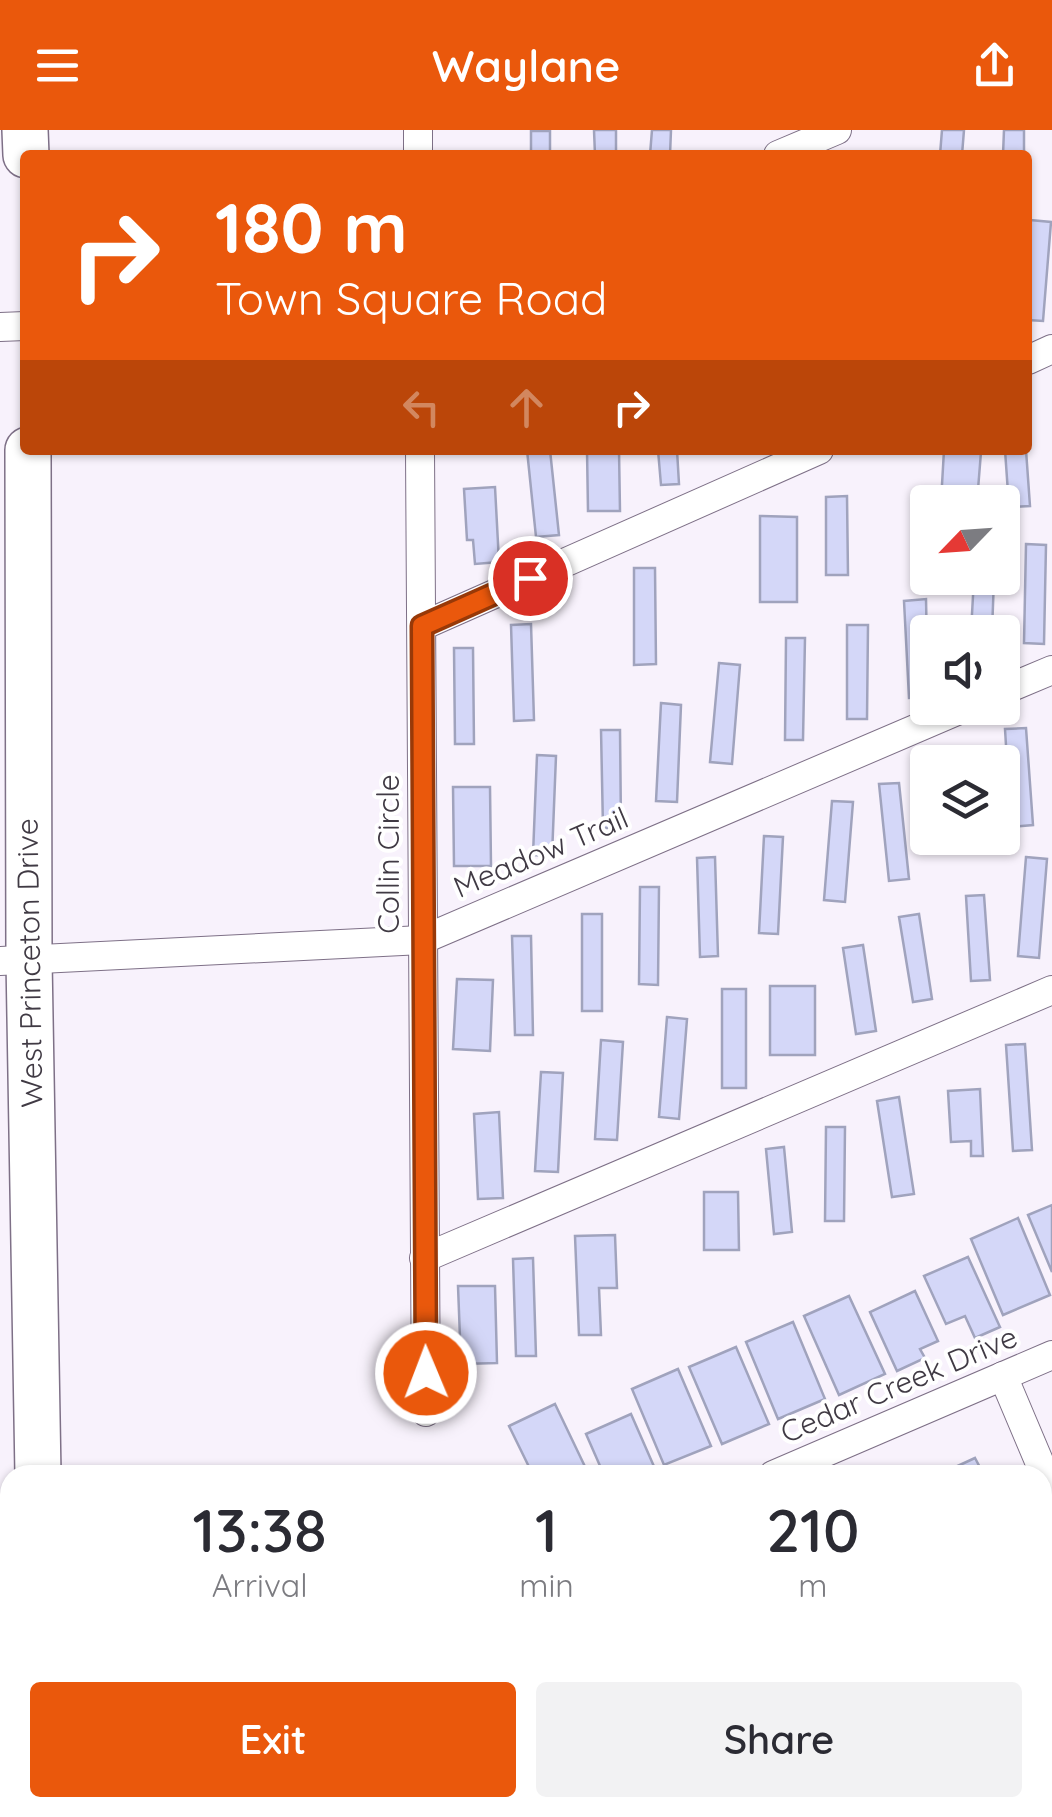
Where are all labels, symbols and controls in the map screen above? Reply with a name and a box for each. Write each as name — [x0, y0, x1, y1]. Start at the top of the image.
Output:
text: Waylane — [432, 37, 620, 93]
icon: menu — [30, 38, 85, 93]
icon: share — [967, 38, 1022, 93]
text: 180 m — [215, 183, 408, 271]
icon: right — [50, 190, 180, 320]
text: Town Square Road — [215, 270, 607, 326]
icon: left — [394, 380, 449, 435]
icon: ahead — [499, 380, 554, 435]
icon: right — [604, 380, 659, 435]
north arrow — [910, 485, 1020, 595]
map controls — [910, 485, 1020, 855]
pin — [488, 536, 573, 621]
icon: arrive — [503, 551, 558, 606]
button: sound — [910, 615, 1020, 725]
button: layers — [910, 745, 1020, 855]
street label: Collin Circle — [369, 774, 407, 934]
street label: Meadow Trail — [448, 798, 634, 906]
street label: West Princeton Drive — [7, 818, 51, 1108]
street label: Cedar Creek Drive — [775, 1317, 1023, 1451]
position arrow — [374, 1321, 478, 1425]
text: 13:38 — [192, 1492, 327, 1567]
text: 1 — [535, 1492, 558, 1567]
text: 210 — [766, 1492, 860, 1567]
text: Arrival — [212, 1565, 308, 1605]
text: min — [519, 1565, 574, 1605]
text: m — [798, 1565, 827, 1605]
button: Exit — [30, 1682, 516, 1797]
button: Share — [536, 1682, 1022, 1797]

